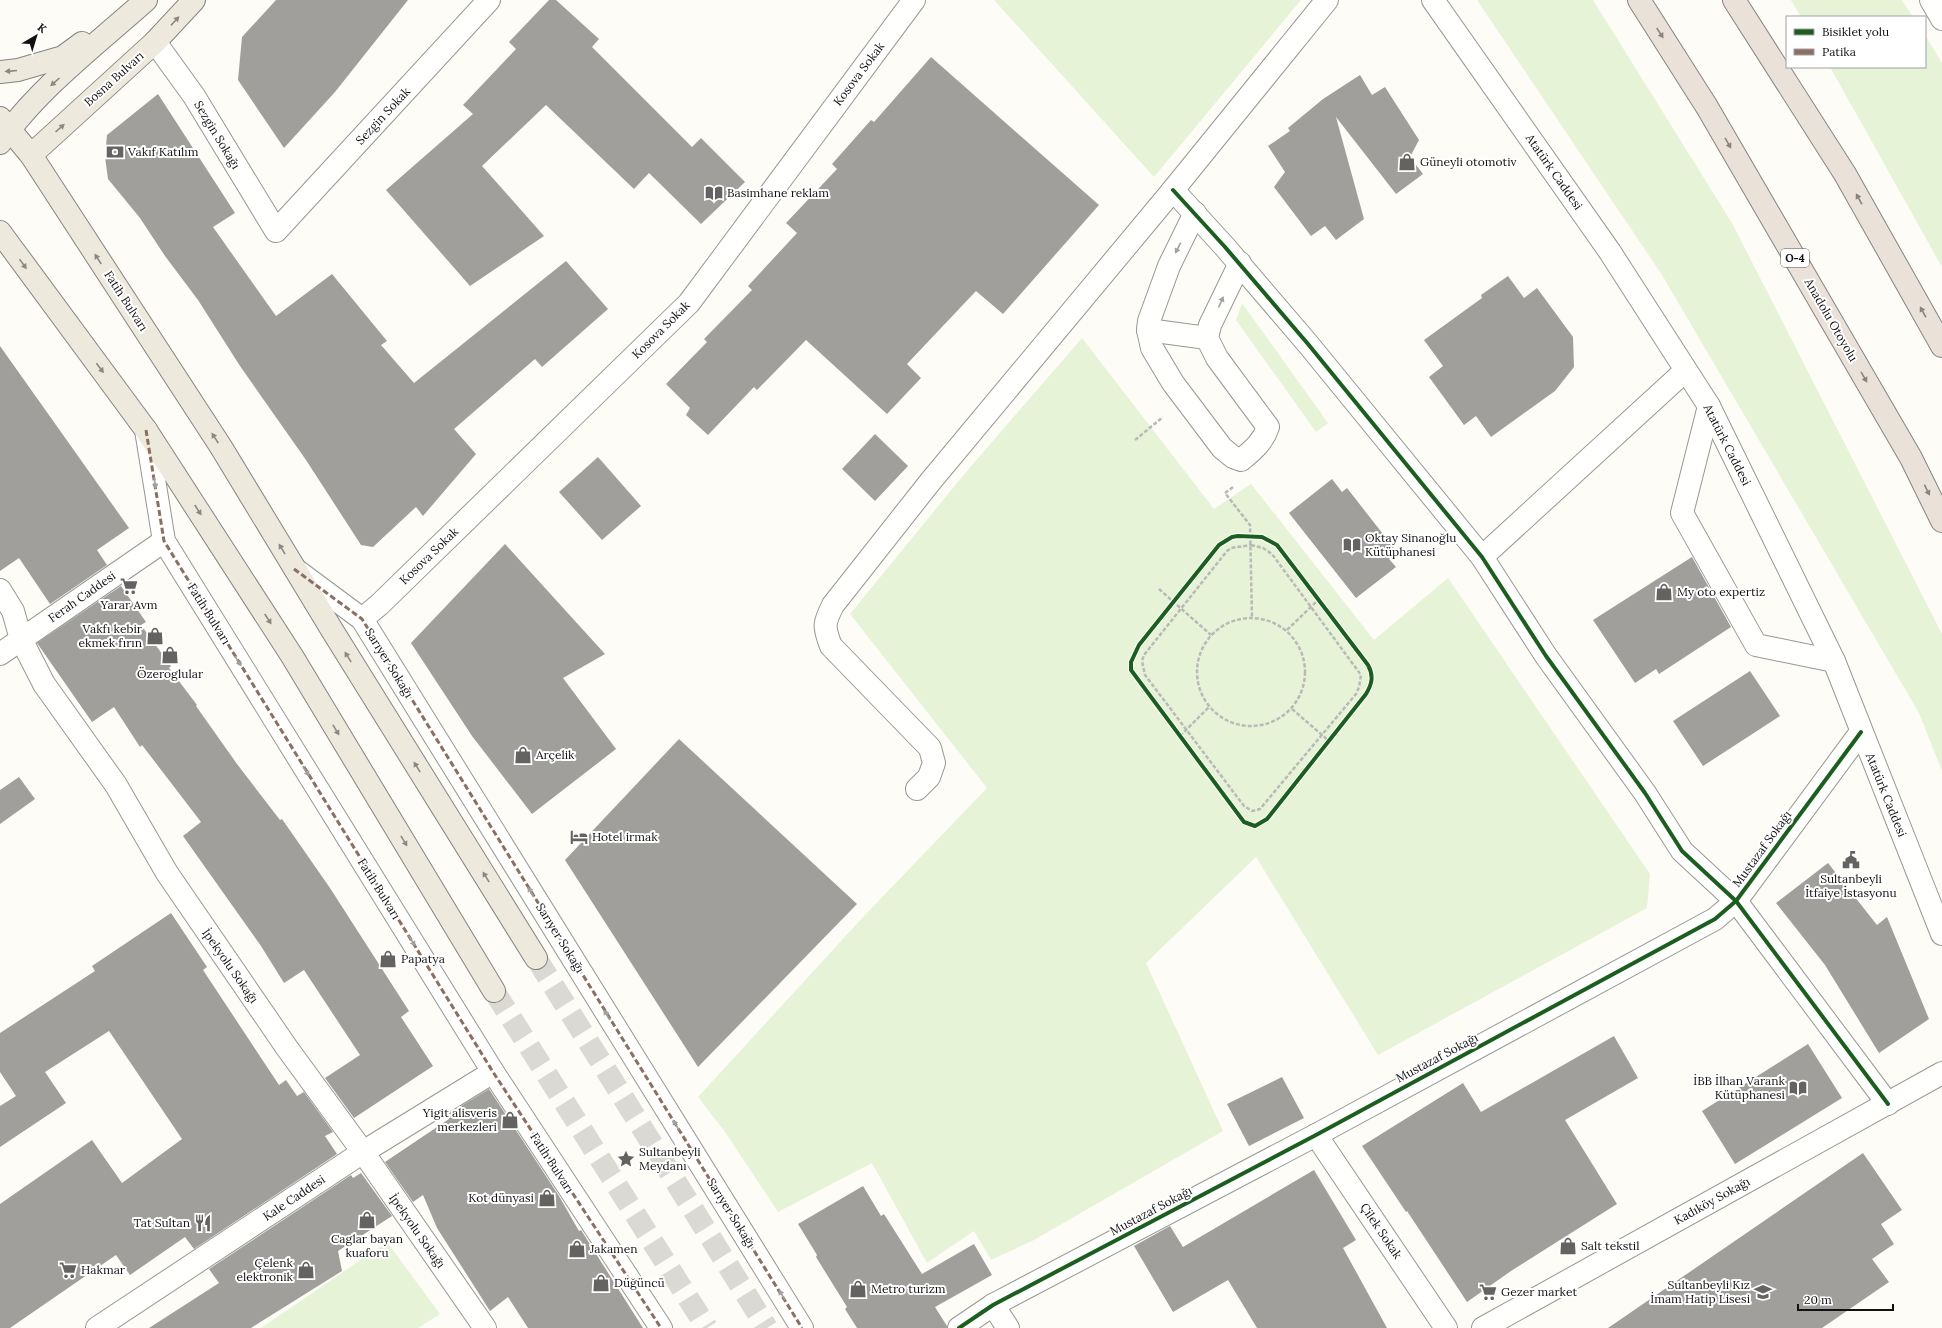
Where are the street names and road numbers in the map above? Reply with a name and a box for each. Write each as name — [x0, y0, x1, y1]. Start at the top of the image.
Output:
street label: Kosova Sokak — [830, 38, 888, 108]
street label: Bosna Bulvarı — [81, 48, 147, 109]
street label: Sezgin Sokak — [352, 83, 413, 148]
street label: Sezgin Sokağı — [191, 98, 244, 172]
street label: Atatürk Caddesi — [1522, 130, 1586, 213]
road number: O-4 — [1781, 249, 1809, 267]
street label: Fatih Bulvarı — [101, 268, 152, 334]
street label: Anadolu Otoyolu — [1801, 275, 1861, 364]
street label: Kosova Sokak — [629, 297, 693, 362]
street label: Atatürk Caddesi — [1700, 401, 1754, 488]
street label: Kosova Sokak — [396, 524, 462, 587]
street label: Ferah Caddesi — [45, 568, 118, 625]
street label: Fatih Bulvarı — [185, 580, 234, 647]
street label: Sarıyer Sokağı — [362, 625, 417, 700]
street label: Atatürk Caddesi — [1862, 750, 1910, 839]
street label: Mustazaf Sokağı — [1729, 808, 1794, 890]
street label: Fatih Bulvarı — [355, 855, 404, 922]
street label: Sarıyer Sokağı — [533, 900, 588, 975]
street label: İpekyolu Sokağı — [199, 926, 262, 1006]
street label: Mustazaf Sokağı — [1393, 1030, 1480, 1086]
street label: Fatih Bulvarı — [527, 1130, 578, 1196]
street label: Kale Caddesi — [260, 1171, 328, 1224]
street label: Kadıköy Sokağı — [1671, 1174, 1752, 1228]
street label: Sarıyer Sokağı — [704, 1175, 759, 1250]
street label: Mustazaf Sokağı — [1107, 1183, 1194, 1239]
street label: İpekyolu Sokağı — [386, 1191, 449, 1271]
street label: Çilek Sokak — [1357, 1200, 1406, 1262]

